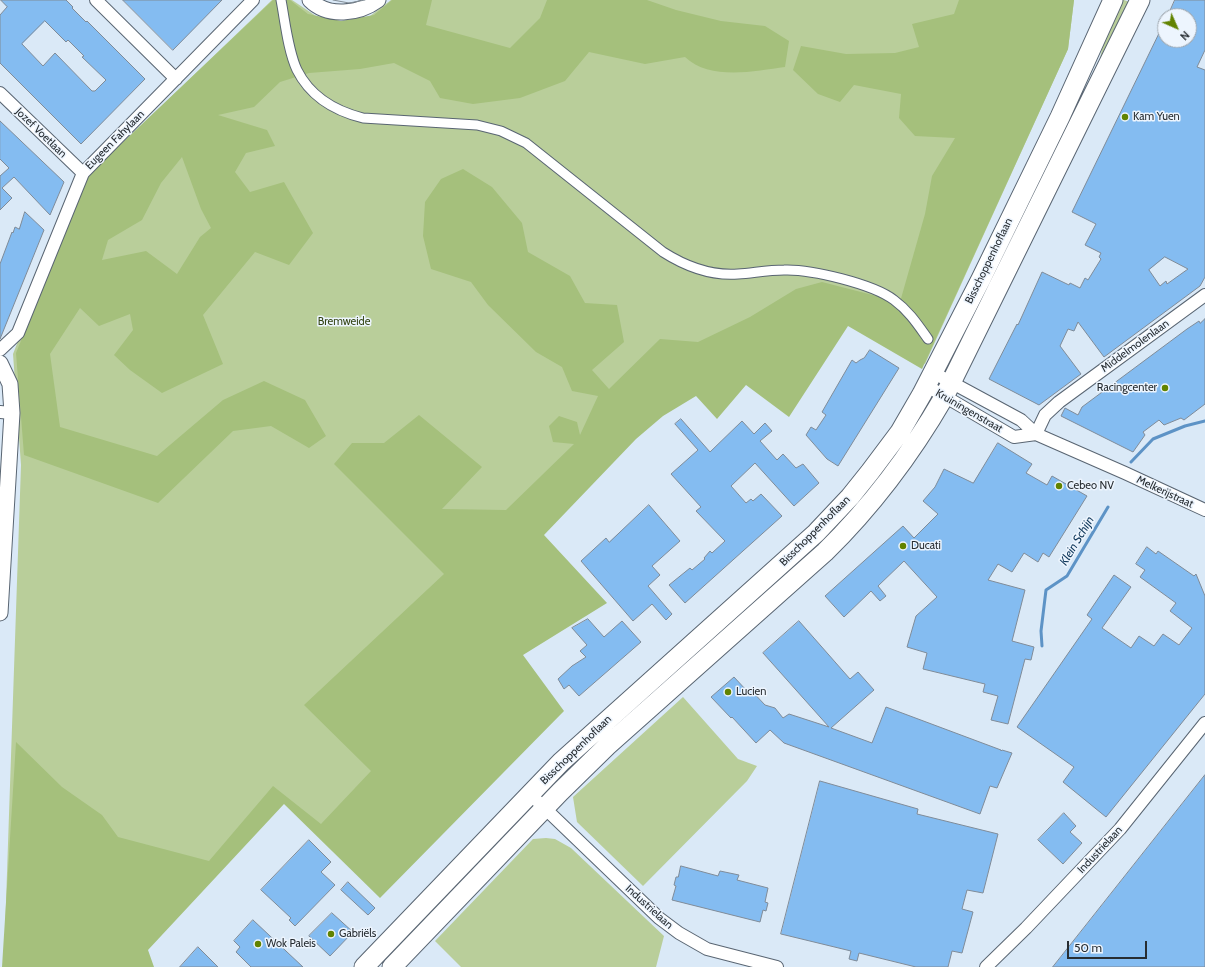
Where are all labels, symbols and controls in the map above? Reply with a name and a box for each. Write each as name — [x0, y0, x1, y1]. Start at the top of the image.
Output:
north arrow — [1157, 8, 1197, 48]
text: N — [1177, 28, 1192, 43]
street label: Jozef Voetlaan — [13, 105, 69, 161]
street label: Eugeen Fahylaan — [83, 108, 147, 172]
place label: Kam Yuen — [1133, 110, 1180, 124]
marker: Kam Yuen — [1120, 112, 1130, 122]
street label: Bisschoppenhoflaan — [962, 216, 1016, 306]
park label: Bremweide — [318, 315, 370, 329]
street label: Middelmolenlaan — [1098, 317, 1172, 375]
place label: Racingcenter — [1097, 381, 1157, 395]
marker: Racingcenter — [1160, 383, 1170, 393]
street label: Kruiningenstraat — [933, 386, 1005, 436]
street label: Melkerijstraat — [1134, 473, 1196, 511]
place label: Cebeo NV — [1067, 479, 1114, 493]
marker: Cebeo NV — [1054, 481, 1064, 491]
street label: Bisschoppenhoflaan — [777, 493, 853, 569]
water label: Klein Schijn — [1057, 514, 1097, 568]
place label: Ducati — [911, 539, 941, 553]
marker: Ducati — [898, 541, 908, 551]
place label: Lucien — [736, 685, 766, 699]
marker: Lucien — [723, 687, 733, 697]
street label: Bisschoppenhoflaan — [538, 713, 614, 787]
street label: Industrielaan — [1075, 824, 1125, 876]
street label: Industrielaan — [622, 882, 676, 932]
place label: Gabriëls — [339, 927, 376, 941]
marker: Gabriëls — [326, 929, 336, 939]
scale bar — [1069, 933, 1149, 959]
place label: Wok Paleis — [266, 937, 316, 951]
marker: Wok Paleis — [253, 939, 263, 949]
text: 50 m — [1074, 940, 1102, 955]

